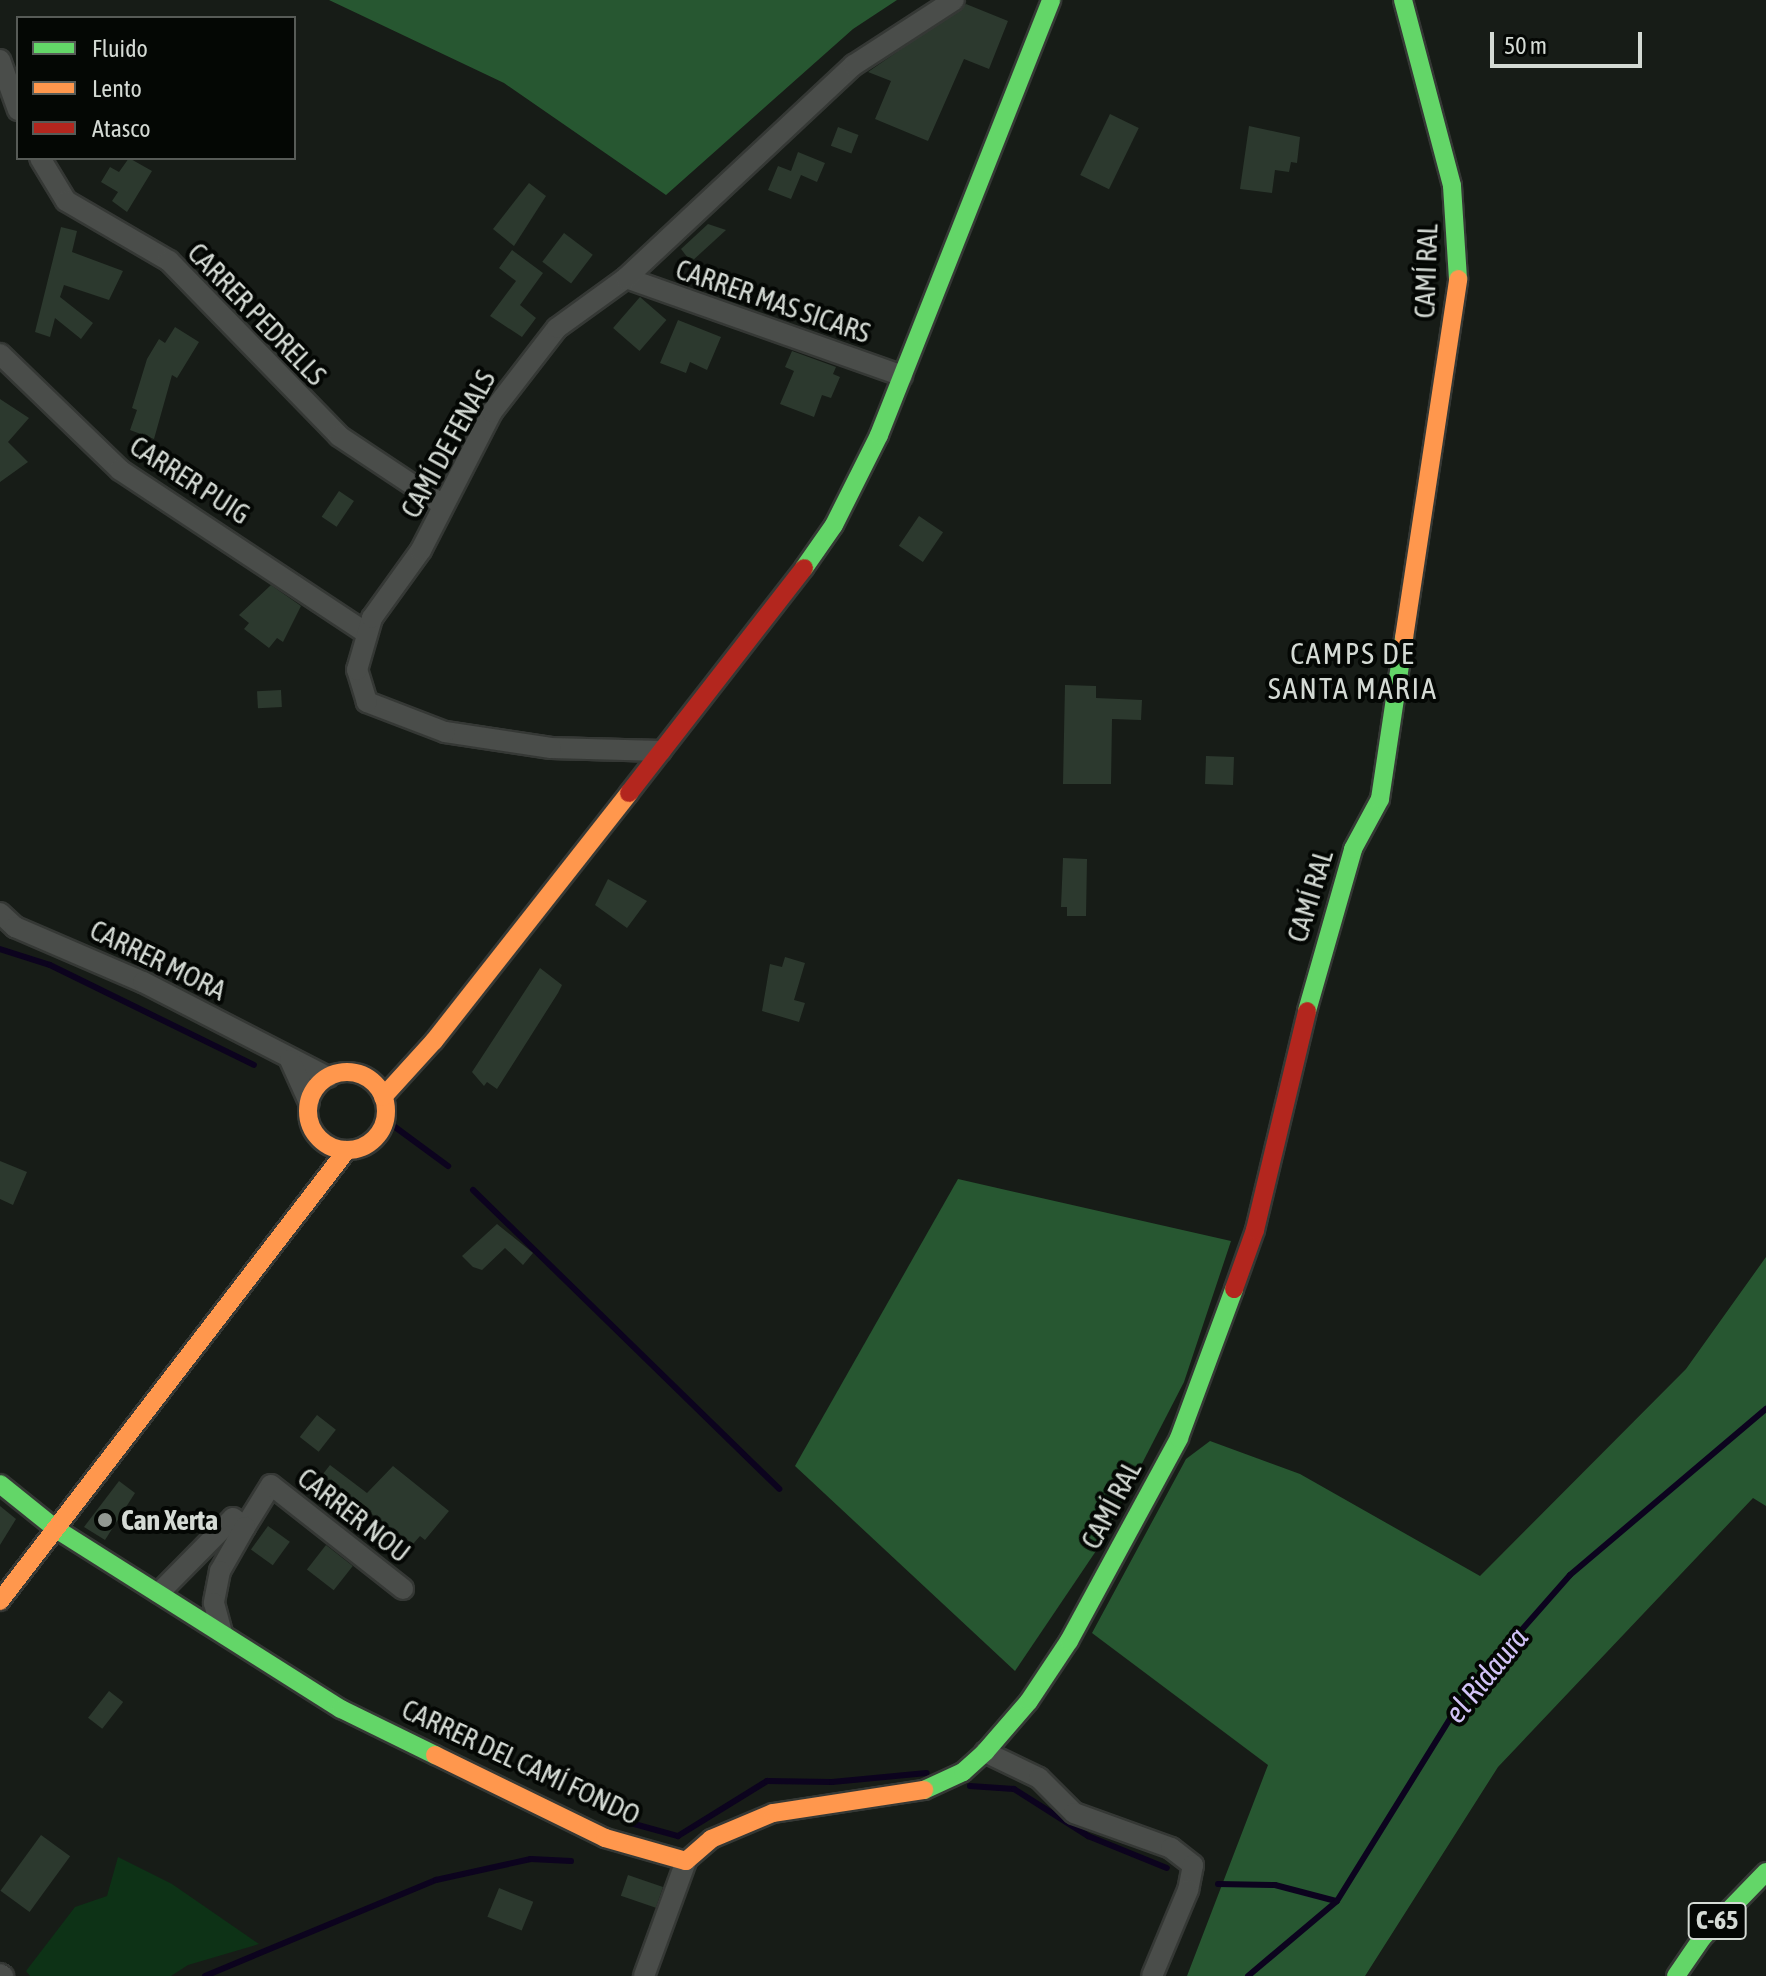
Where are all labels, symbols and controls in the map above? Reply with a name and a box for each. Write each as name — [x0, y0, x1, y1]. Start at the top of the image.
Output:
legend — [16, 16, 296, 160]
scale bar — [1494, 16, 1646, 66]
text: 50 m — [1504, 32, 1547, 59]
text: Fluido — [92, 35, 148, 62]
text: Lento — [92, 75, 142, 102]
text: Atasco — [92, 115, 150, 142]
street label: CAMÍ RAL — [1408, 223, 1444, 319]
street label: CARRER PEDRELLS — [181, 236, 333, 392]
street label: CARRER MAS SICARS — [671, 252, 875, 350]
street label: CAMÍ DE FENALS — [394, 364, 502, 524]
street label: CARRER PUIG — [124, 429, 256, 531]
district label: CAMPS DE SANTA MARIA — [1268, 635, 1438, 706]
street label: CAMÍ RAL — [1280, 846, 1340, 946]
street label: CARRER MORA — [85, 913, 231, 1007]
street label: CAMÍ RAL — [1074, 1455, 1148, 1555]
street label: CARRER NOU — [291, 1461, 417, 1569]
place label: Can Xerta — [121, 1503, 218, 1537]
marker: Can Xerta — [96, 1511, 114, 1529]
water label: el Ridaura — [1437, 1620, 1535, 1730]
street label: CARRER DEL CAMÍ FONDO — [397, 1692, 645, 1832]
road number: C-65 — [1687, 1899, 1747, 1943]

